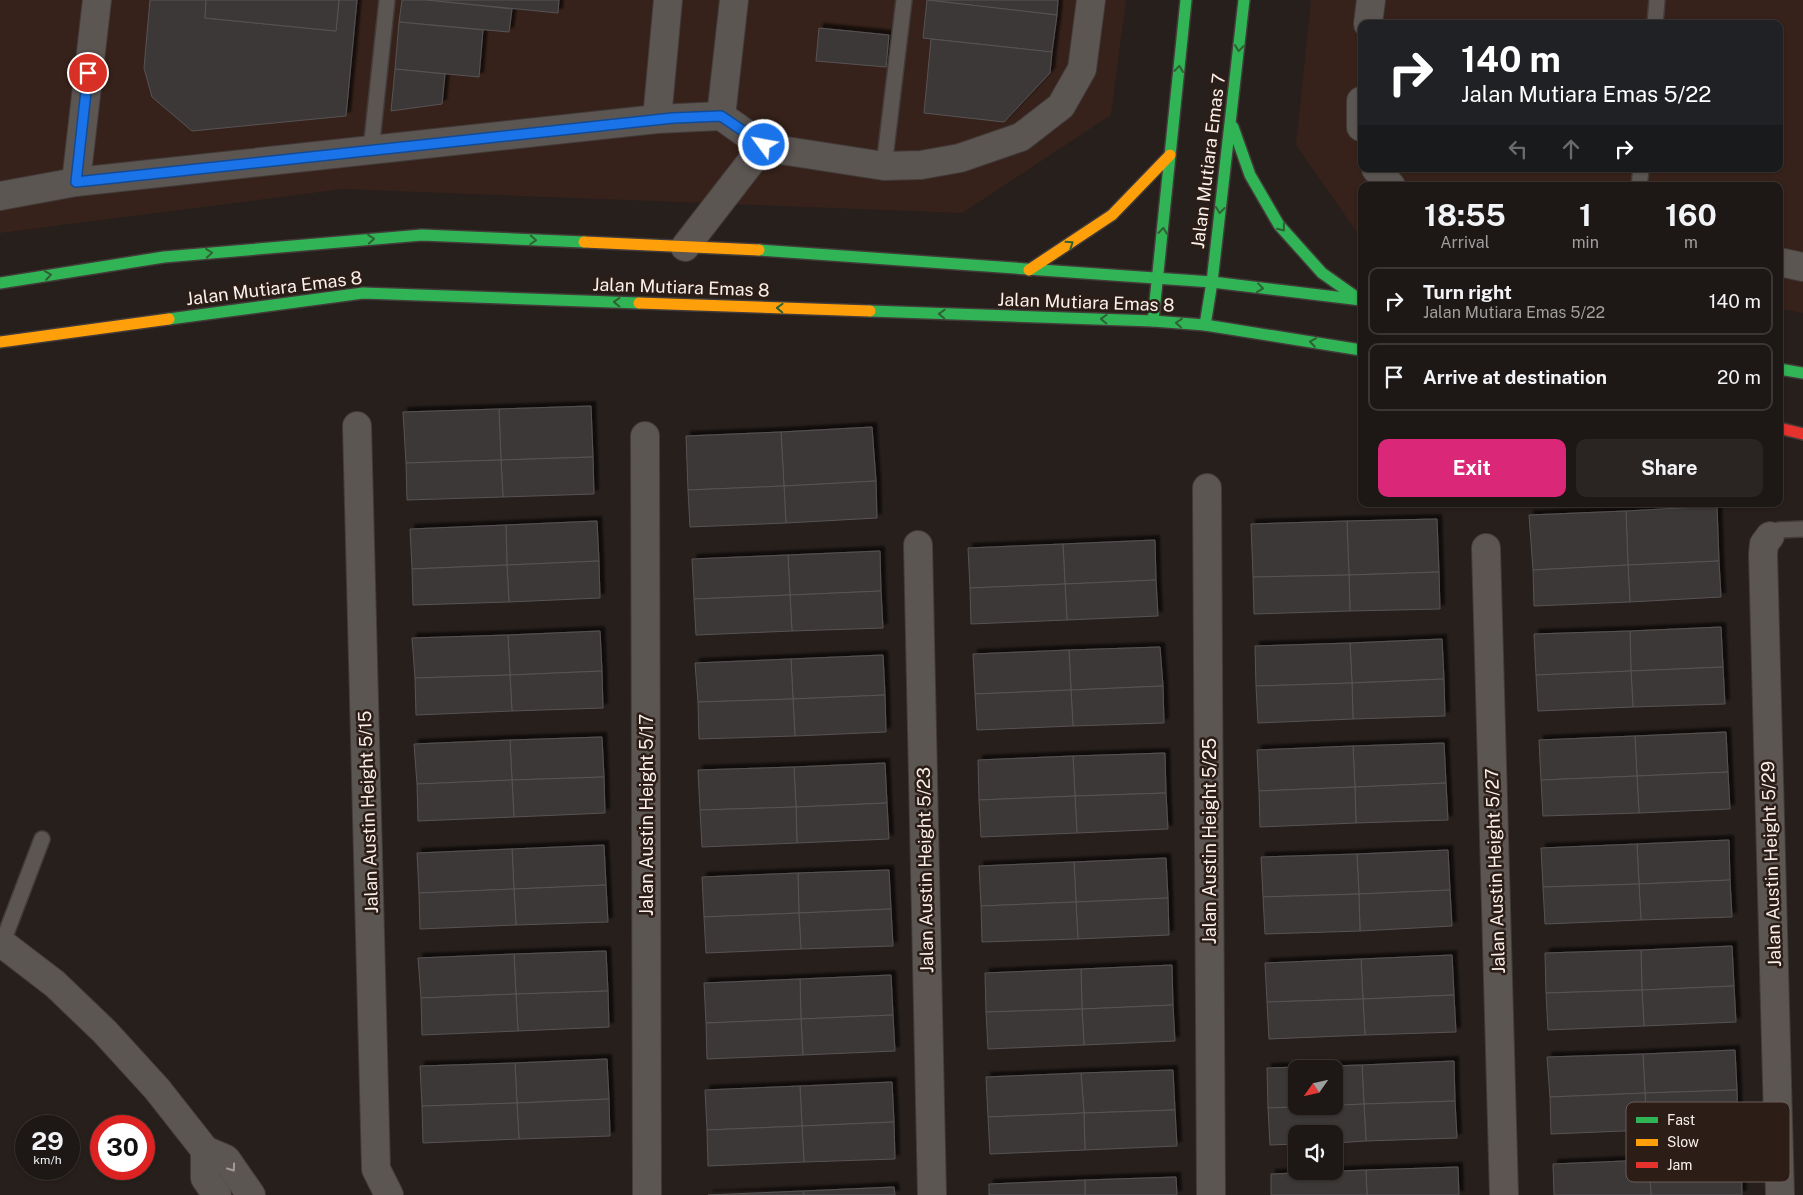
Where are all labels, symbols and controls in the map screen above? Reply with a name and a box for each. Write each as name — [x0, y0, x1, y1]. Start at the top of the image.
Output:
text: 140 m — [1461, 39, 1561, 80]
icon: right — [1378, 40, 1443, 105]
one-way arrow — [1234, 45, 1245, 53]
pin — [67, 52, 109, 94]
icon: arrive — [74, 59, 102, 87]
one-way arrow — [1173, 65, 1184, 73]
street label: Jalan Mutiara Emas 7 — [1187, 72, 1229, 250]
text: Jalan Mutiara Emas 5/22 — [1461, 81, 1711, 107]
position arrow — [737, 118, 789, 170]
icon: left — [1504, 135, 1532, 163]
icon: ahead — [1557, 135, 1585, 163]
icon: right — [1610, 135, 1638, 163]
text: 18:55 — [1424, 197, 1506, 233]
text: 1 — [1579, 197, 1592, 233]
text: 160 — [1665, 197, 1717, 233]
one-way arrow — [1215, 206, 1226, 214]
one-way arrow — [1276, 222, 1285, 232]
one-way arrow — [1157, 226, 1168, 234]
text: Arrival — [1440, 233, 1490, 252]
text: min — [1572, 233, 1599, 252]
text: m — [1684, 233, 1698, 252]
one-way arrow — [367, 234, 375, 245]
one-way arrow — [530, 235, 537, 245]
one-way arrow — [1064, 241, 1073, 250]
one-way arrow — [205, 248, 213, 259]
street label: Jalan Mutiara Emas 8 — [185, 267, 363, 309]
one-way arrow — [44, 271, 53, 281]
street label: Jalan Mutiara Emas 8 — [592, 273, 770, 301]
text: Turn right — [1423, 281, 1512, 303]
one-way arrow — [1256, 282, 1264, 293]
icon: right — [1380, 287, 1408, 315]
street label: Jalan Mutiara Emas 8 — [997, 288, 1175, 316]
text: 140 m — [1709, 290, 1761, 312]
one-way arrow — [613, 297, 620, 307]
one-way arrow — [775, 303, 783, 313]
text: Jalan Mutiara Emas 5/22 — [1423, 303, 1605, 322]
one-way arrow — [938, 308, 946, 319]
one-way arrow — [1100, 314, 1108, 325]
one-way arrow — [1175, 318, 1183, 329]
one-way arrow — [1309, 338, 1317, 348]
icon: arrive — [1380, 363, 1408, 391]
text: Arrive at destination — [1423, 366, 1607, 388]
text: 20 m — [1717, 366, 1761, 388]
button: Exit — [1378, 439, 1566, 497]
button: Share — [1576, 439, 1763, 497]
street label: Jalan Austin Height 5/15 — [354, 710, 382, 914]
street label: Jalan Austin Height 5/17 — [636, 714, 657, 916]
street label: Jalan Austin Height 5/25 — [1199, 738, 1220, 944]
street label: Jalan Austin Height 5/29 — [1757, 761, 1785, 967]
street label: Jalan Austin Height 5/23 — [913, 767, 937, 973]
street label: Jalan Austin Height 5/27 — [1481, 768, 1509, 974]
north arrow — [1288, 1060, 1342, 1115]
map controls — [1288, 1060, 1343, 1180]
legend — [1626, 1102, 1790, 1182]
text: Fast — [1667, 1112, 1695, 1128]
speed limit sign: 30 — [90, 1115, 155, 1180]
button: sound — [1288, 1125, 1343, 1180]
text: 29 — [31, 1126, 64, 1156]
text: Slow — [1667, 1134, 1699, 1150]
text: km/h — [33, 1153, 62, 1167]
text: Jam — [1667, 1157, 1692, 1173]
one-way arrow — [226, 1162, 235, 1172]

